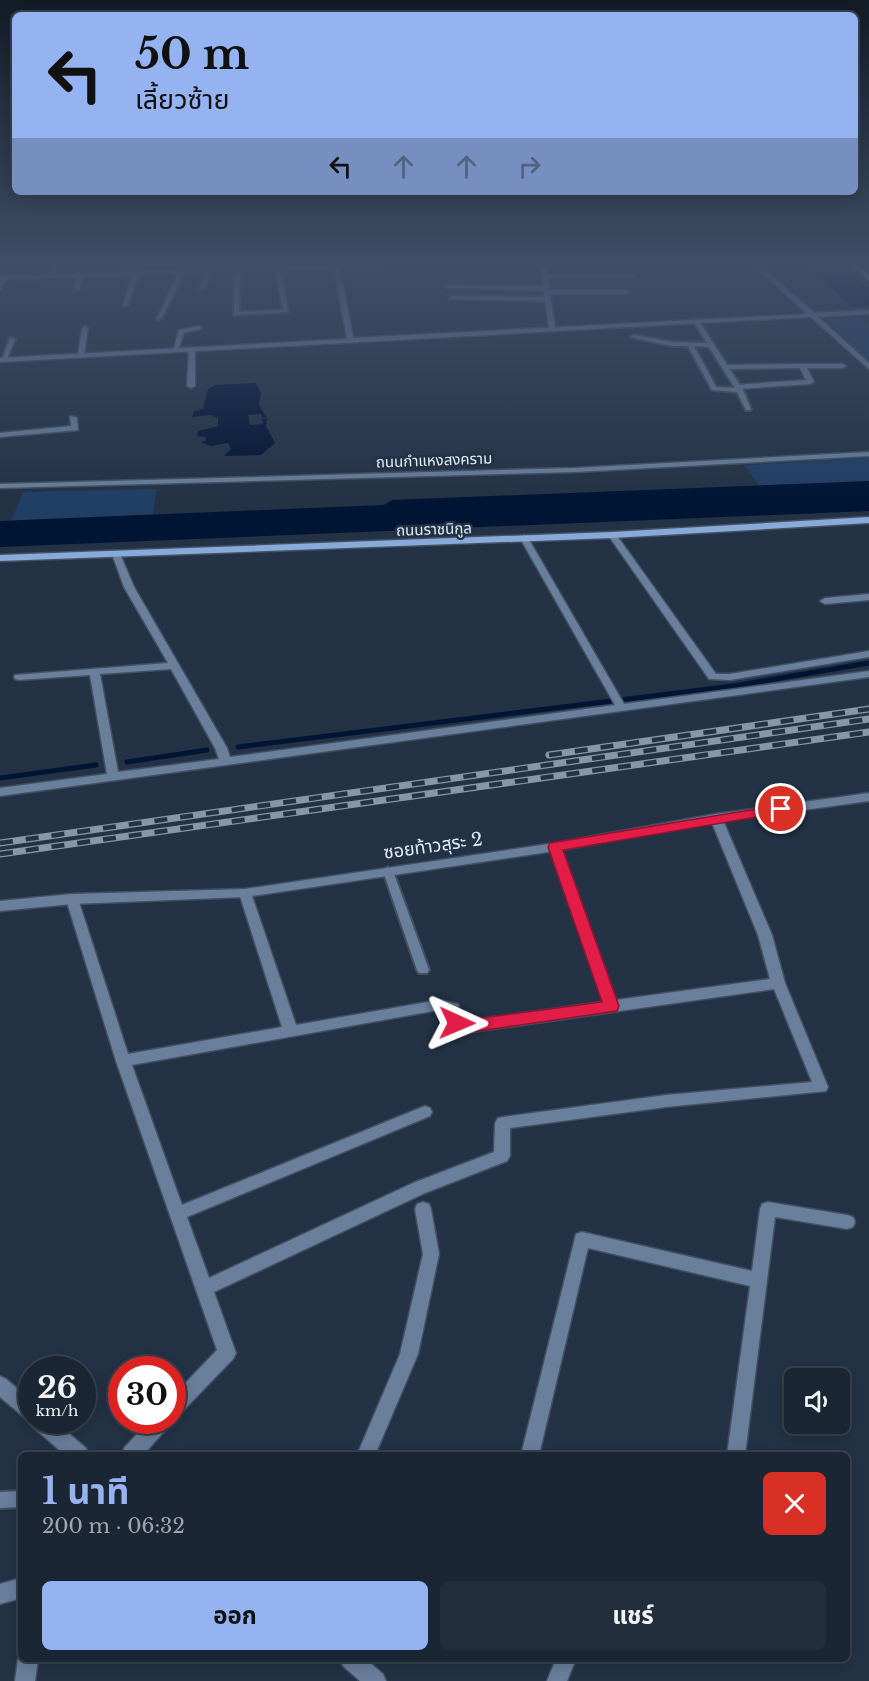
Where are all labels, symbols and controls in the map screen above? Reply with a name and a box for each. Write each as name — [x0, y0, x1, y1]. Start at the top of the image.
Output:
text: 50 m — [135, 28, 249, 80]
icon: left — [36, 36, 114, 114]
text: เลี้ยวซ้าย — [135, 83, 229, 116]
icon: left — [324, 150, 357, 183]
icon: ahead — [387, 150, 420, 183]
icon: ahead — [450, 150, 483, 183]
icon: right — [513, 150, 546, 183]
street label: ถนนกำแหงสงคราม — [376, 448, 492, 472]
street label: ถนนราชนิกูล — [396, 518, 472, 540]
pin — [755, 783, 806, 834]
icon: arrive — [764, 792, 797, 825]
street label: ซอยท้าวสุระ 2 — [382, 828, 484, 864]
position arrow — [425, 991, 489, 1055]
speed limit sign: 30 — [108, 1356, 186, 1434]
map controls — [784, 1368, 850, 1434]
button: sound — [784, 1368, 850, 1434]
text: 26 — [37, 1369, 77, 1406]
text: km/h — [36, 1401, 78, 1420]
text: 1 นาที — [42, 1469, 129, 1514]
button: close — [763, 1472, 826, 1535]
text: 200 m · 06:32 — [42, 1514, 185, 1538]
button: ออก — [42, 1581, 428, 1650]
button: แชร์ — [440, 1581, 826, 1650]

